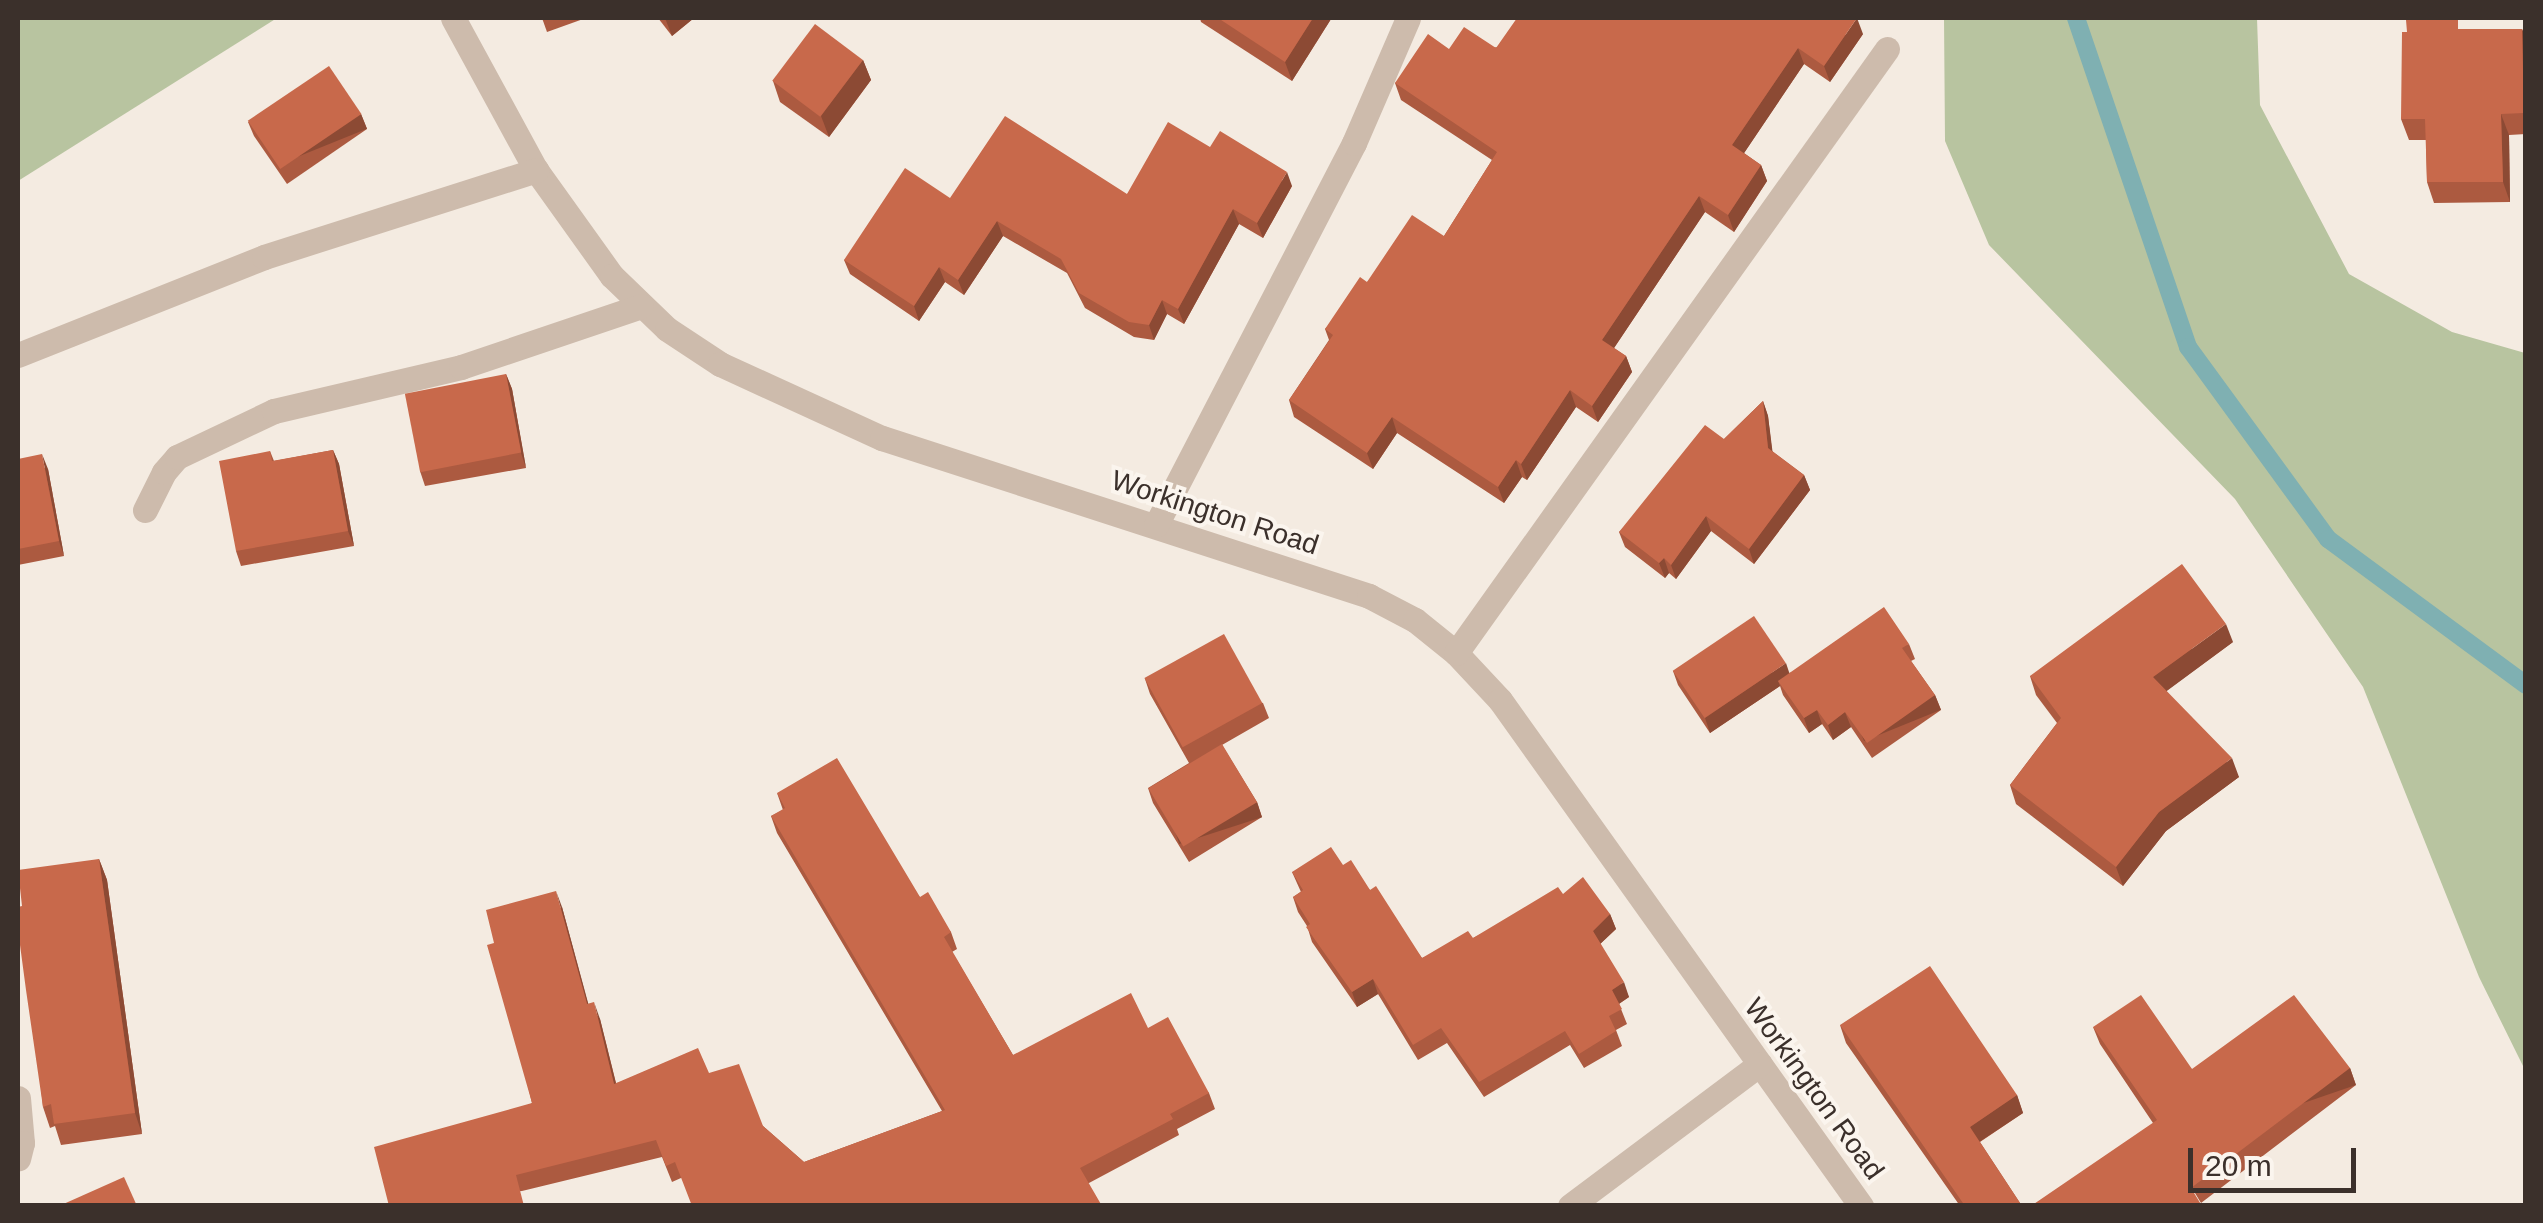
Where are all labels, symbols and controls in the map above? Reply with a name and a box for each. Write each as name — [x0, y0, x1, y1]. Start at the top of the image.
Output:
street label: Workington Road — [1107, 464, 1323, 562]
street label: Workington Road — [1737, 992, 1891, 1186]
scale bar — [2193, 1128, 2360, 1190]
text: 20 m — [2205, 1149, 2272, 1182]

